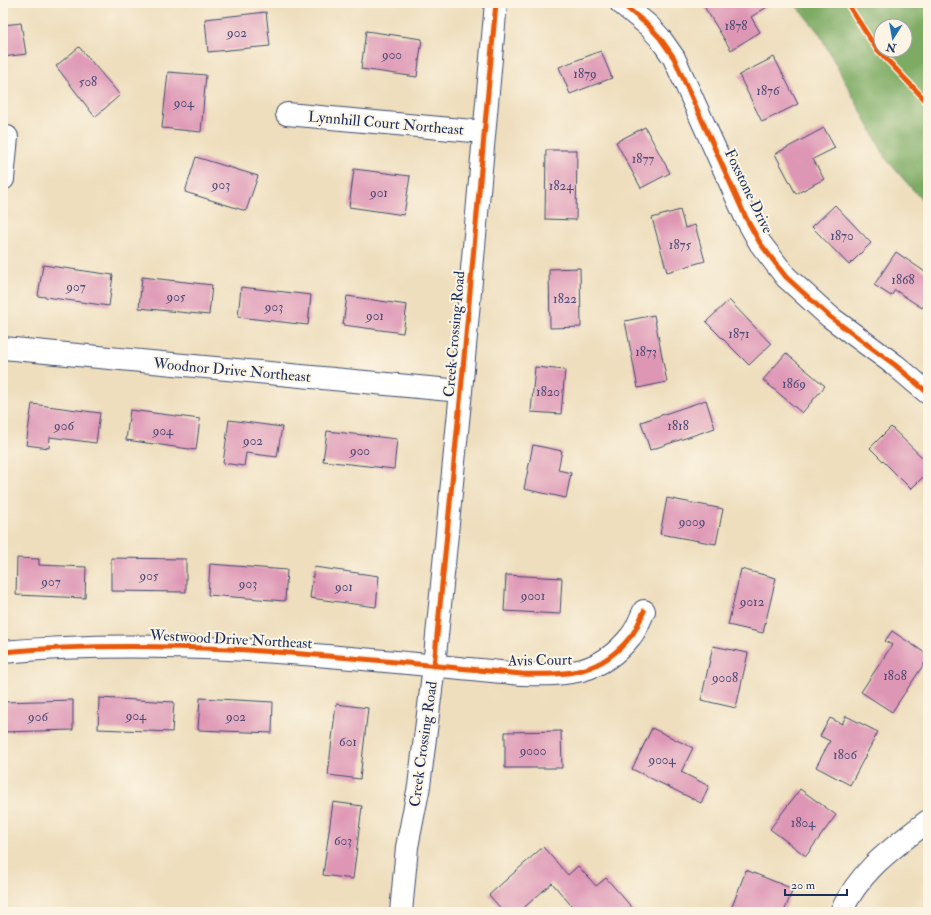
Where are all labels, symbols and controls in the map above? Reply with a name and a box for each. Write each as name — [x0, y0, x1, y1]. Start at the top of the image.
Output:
house number: 1878 — [725, 18, 747, 34]
north arrow — [873, 18, 913, 58]
house number: 902 — [226, 25, 247, 41]
text: N — [884, 40, 898, 55]
house number: 900 — [381, 47, 402, 63]
house number: 1879 — [573, 66, 597, 82]
house number: 508 — [79, 74, 97, 90]
house number: 1876 — [756, 83, 781, 99]
house number: 904 — [173, 95, 195, 111]
street label: Lynnhill Court Northeast — [307, 107, 465, 140]
street label: Foxstone Drive — [720, 146, 777, 236]
house number: 1877 — [632, 151, 654, 167]
house number: 903 — [211, 177, 230, 193]
house number: 1824 — [549, 178, 574, 194]
house number: 901 — [369, 185, 388, 201]
house number: 1870 — [830, 228, 854, 244]
house number: 1875 — [669, 237, 691, 253]
street label: Creek Crossing Road — [440, 269, 470, 398]
house number: 1868 — [891, 272, 915, 288]
house number: 907 — [65, 279, 86, 295]
house number: 905 — [165, 289, 186, 305]
house number: 1822 — [553, 291, 577, 307]
house number: 903 — [264, 299, 283, 315]
house number: 901 — [365, 308, 384, 324]
house number: 1871 — [728, 326, 750, 342]
house number: 1873 — [635, 344, 657, 360]
street label: Woodnor Drive Northeast — [151, 354, 312, 387]
house number: 1869 — [782, 376, 806, 392]
house number: 1820 — [536, 384, 560, 400]
house number: 906 — [53, 418, 75, 434]
house number: 1818 — [667, 418, 689, 434]
house number: 904 — [152, 423, 174, 439]
house number: 902 — [242, 433, 263, 449]
house number: 900 — [349, 443, 370, 459]
house number: 9009 — [678, 514, 705, 530]
house number: 905 — [138, 568, 159, 584]
house number: 907 — [40, 574, 61, 590]
house number: 903 — [238, 576, 257, 592]
house number: 901 — [334, 579, 353, 595]
house number: 9001 — [520, 588, 546, 604]
house number: 9012 — [739, 594, 765, 610]
street label: Westwood Drive Northeast — [148, 626, 313, 653]
street label: Avis Court — [507, 650, 572, 671]
house number: 1808 — [883, 668, 907, 684]
house number: 9008 — [711, 670, 738, 686]
street label: Creek Crossing Road — [405, 679, 442, 808]
house number: 904 — [125, 708, 147, 724]
house number: 906 — [27, 709, 49, 725]
house number: 902 — [225, 709, 246, 725]
house number: 601 — [339, 734, 357, 750]
house number: 9000 — [519, 743, 546, 759]
house number: 1806 — [833, 747, 858, 763]
house number: 9004 — [648, 752, 676, 768]
house number: 1804 — [791, 815, 816, 831]
house number: 603 — [334, 833, 352, 849]
scale bar — [785, 871, 847, 897]
text: 20 m — [791, 878, 816, 893]

